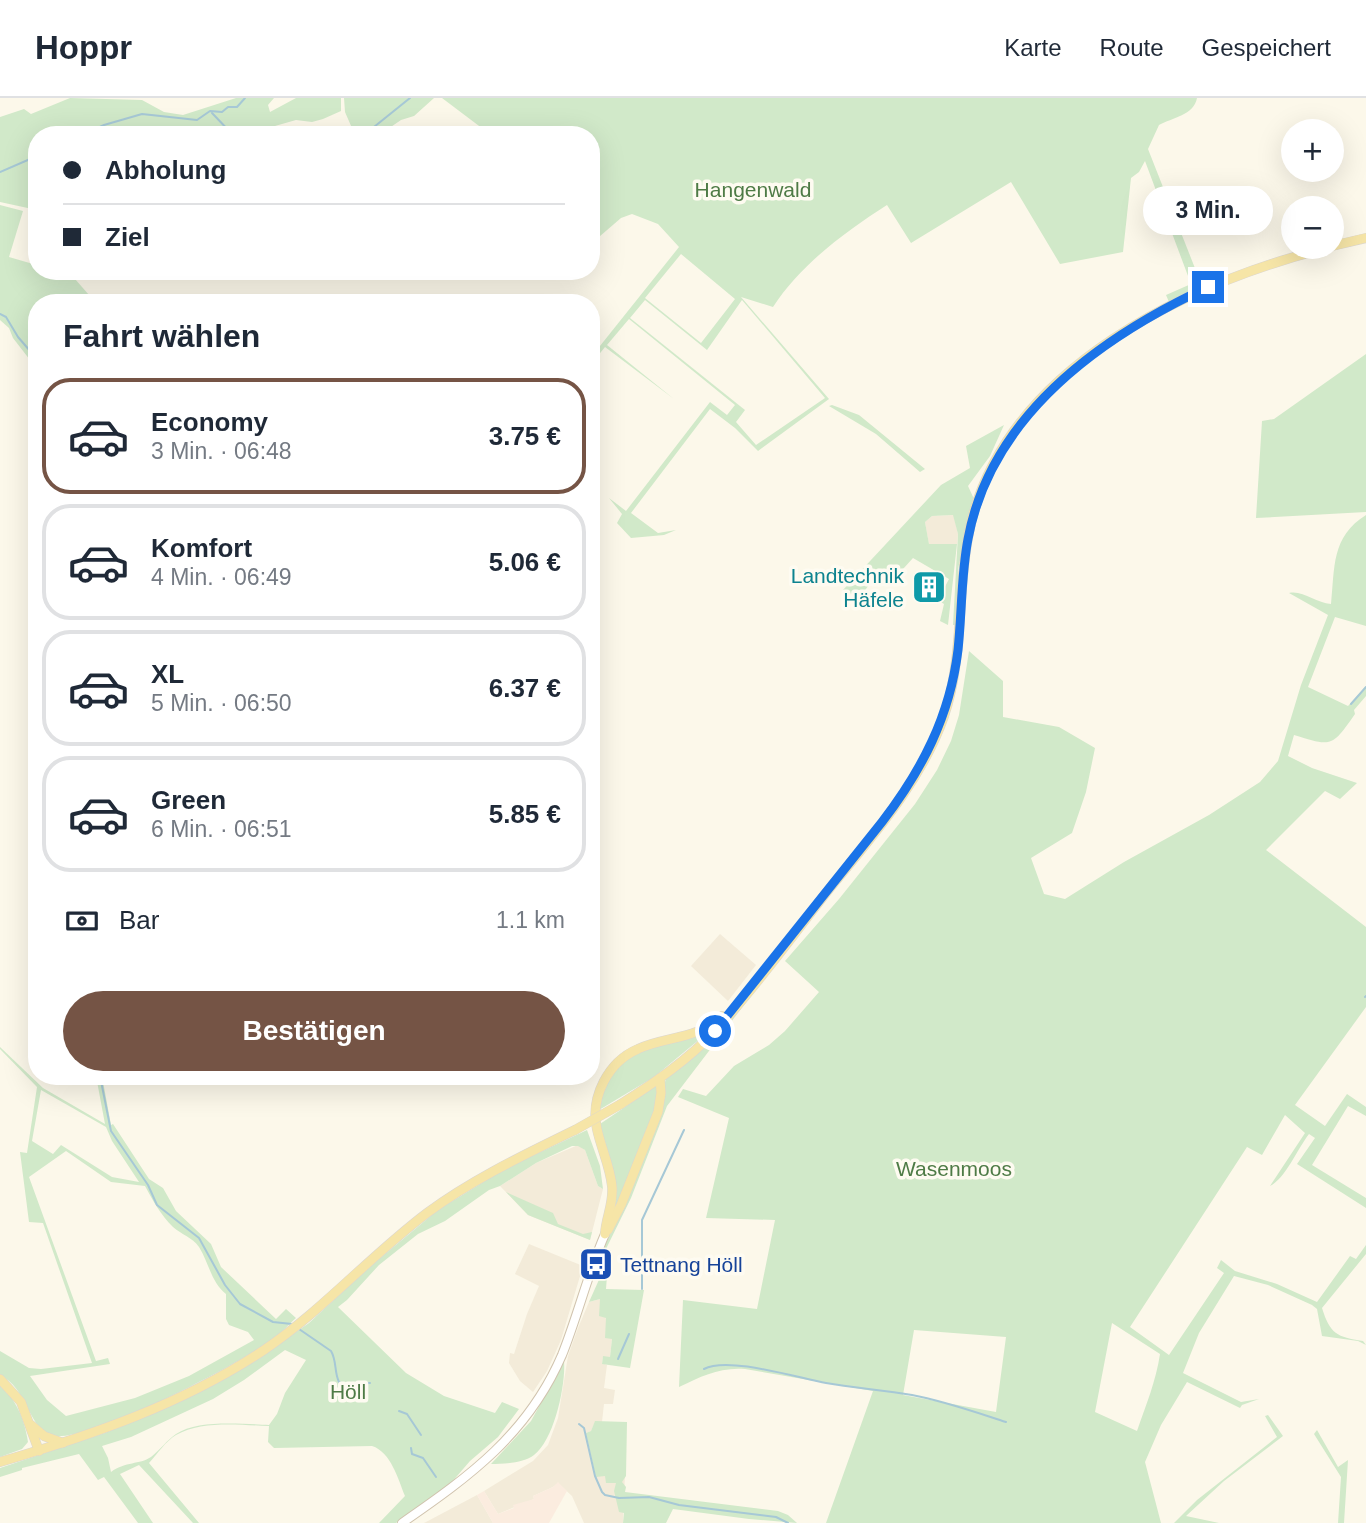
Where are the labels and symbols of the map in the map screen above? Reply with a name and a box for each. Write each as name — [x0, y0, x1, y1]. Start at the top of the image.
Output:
park label: Hangenwald — [695, 178, 811, 201]
callout: 3 Min. — [1143, 186, 1273, 234]
route end — [1192, 271, 1224, 303]
place label: Landtechnik Häfele — [791, 564, 904, 611]
building icon: Landtechnik Häfele — [910, 568, 948, 606]
route start — [699, 1015, 731, 1047]
park label: Wasenmoos — [896, 1157, 1012, 1180]
bus stop icon: Tettnang Höll — [577, 1245, 615, 1283]
place label: Tettnang Höll — [620, 1253, 743, 1276]
park label: Höll — [330, 1380, 366, 1403]

